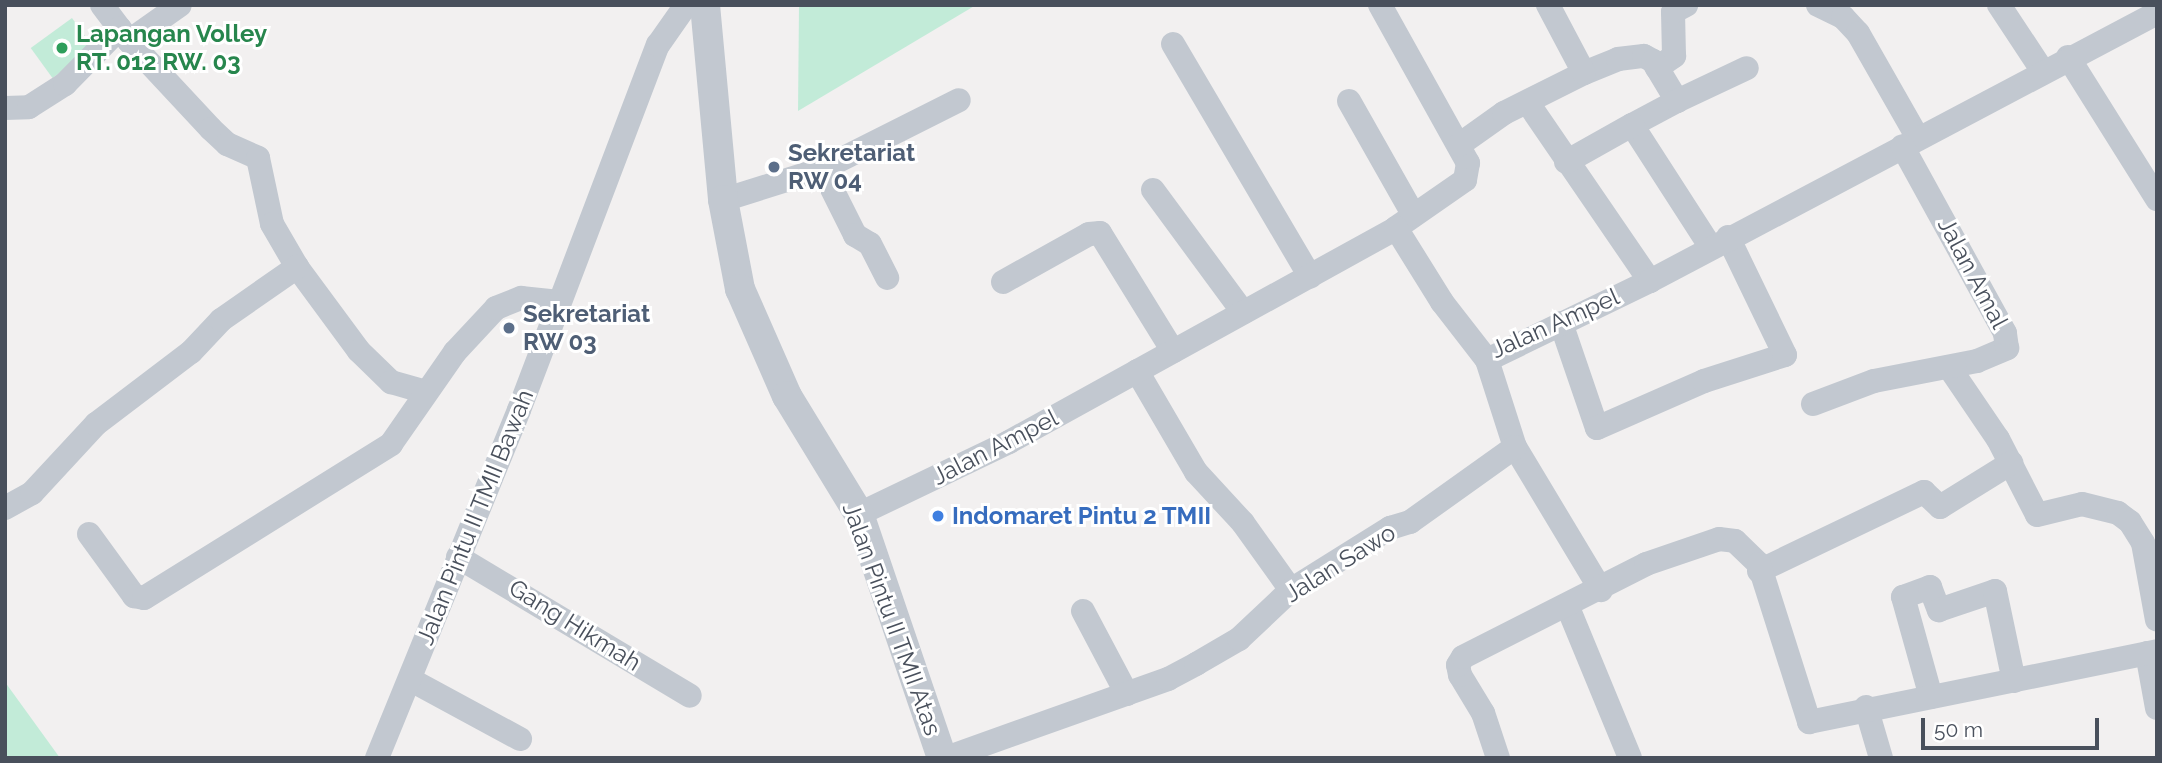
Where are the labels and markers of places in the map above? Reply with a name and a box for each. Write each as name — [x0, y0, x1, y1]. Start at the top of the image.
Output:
place label: Lapangan Volley RT. 012 RW. 03 — [76, 20, 268, 76]
marker: Lapangan Volley RT. 012 RW. 03 — [54, 40, 70, 56]
place label: Sekretariat RW 04 — [788, 139, 915, 195]
marker: Sekretariat RW 04 — [766, 159, 782, 175]
place label: Sekretariat RW 03 — [523, 300, 650, 356]
marker: Sekretariat RW 03 — [501, 320, 517, 336]
place label: Indomaret Pintu 2 TMII — [952, 502, 1212, 530]
marker: Indomaret Pintu 2 TMII — [930, 508, 946, 524]

